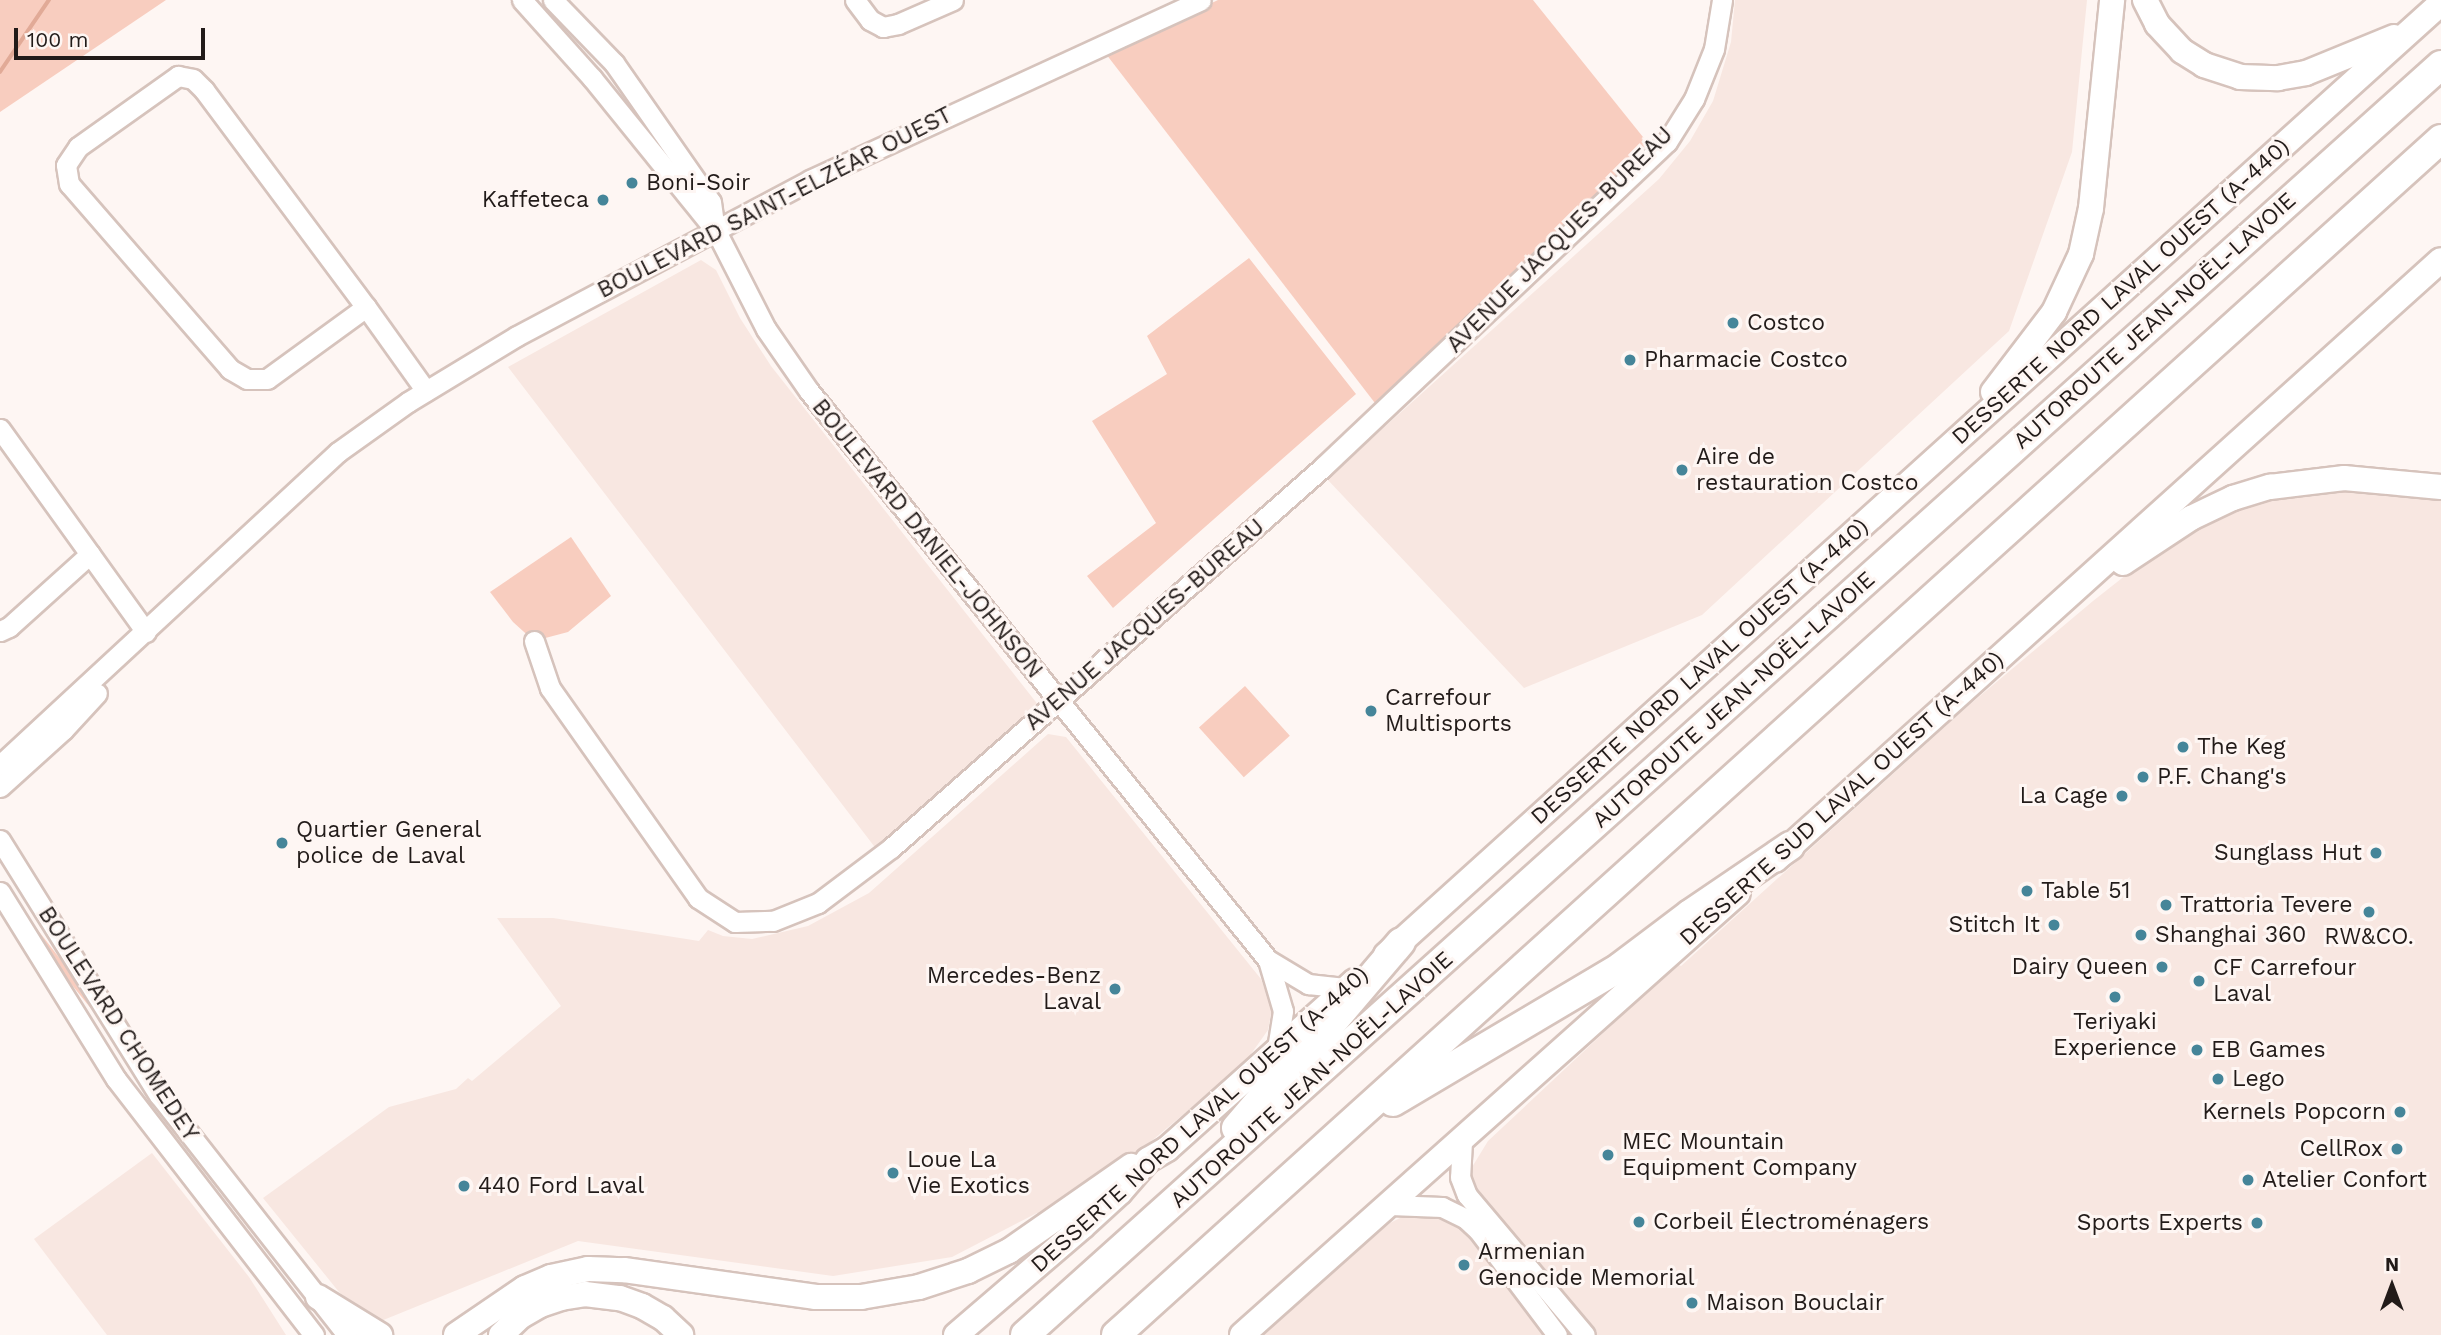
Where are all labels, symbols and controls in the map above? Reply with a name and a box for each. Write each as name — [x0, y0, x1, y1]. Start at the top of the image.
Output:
scale bar — [18, 14, 208, 58]
text: 100 m — [27, 27, 89, 52]
street label: BOULEVARD SAINT-ELZÉAR OUEST — [593, 101, 957, 305]
street label: AVENUE JACQUES-BUREAU — [1441, 121, 1679, 359]
street label: DESSERTE NORD LAVAL OUEST (A-440) — [1946, 133, 2296, 451]
place label: Boni-Soir — [646, 169, 750, 197]
marker: Boni-Soir — [624, 175, 640, 191]
place label: Kaffeteca — [482, 186, 589, 214]
street label: AUTOROUTE JEAN-NOËL-LAVOIE — [2008, 187, 2302, 455]
marker: Kaffeteca — [595, 192, 611, 208]
place label: Costco — [1747, 309, 1825, 337]
marker: Costco — [1725, 315, 1741, 331]
place label: Pharmacie Costco — [1644, 346, 1848, 374]
marker: Pharmacie Costco — [1622, 352, 1638, 368]
street label: BOULEVARD DANIEL-JOHNSON — [806, 394, 1048, 684]
place label: Aire de restauration Costco — [1696, 443, 1919, 497]
marker: Aire de restauration Costco — [1674, 462, 1690, 478]
street label: AVENUE JACQUES-BUREAU — [1019, 513, 1271, 737]
street label: DESSERTE NORD LAVAL OUEST (A-440) — [1525, 513, 1875, 831]
street label: AUTOROUTE JEAN-NOËL-LAVOIE — [1587, 566, 1881, 834]
street label: DESSERTE SUD LAVAL OUEST (A-440) — [1674, 646, 2010, 952]
place label: Carrefour Multisports — [1385, 684, 1512, 738]
marker: Carrefour Multisports — [1363, 703, 1379, 719]
place label: The Keg — [2197, 733, 2285, 761]
marker: The Keg — [2175, 739, 2191, 755]
place label: P.F. Chang's — [2157, 763, 2287, 791]
marker: P.F. Chang's — [2135, 769, 2151, 785]
place label: La Cage — [2019, 782, 2108, 810]
marker: La Cage — [2114, 788, 2130, 804]
place label: Quartier General police de Laval — [296, 816, 482, 870]
marker: Quartier General police de Laval — [274, 835, 290, 851]
place label: Sunglass Hut — [2214, 839, 2362, 867]
marker: Sunglass Hut — [2368, 845, 2384, 861]
place label: Table 51 — [2041, 877, 2131, 905]
marker: Table 51 — [2019, 883, 2035, 899]
place label: Trattoria Tevere — [2180, 891, 2354, 919]
marker: Trattoria Tevere — [2158, 897, 2174, 913]
street label: BOULEVARD CHOMEDEY — [32, 902, 204, 1146]
marker: RW&CO. — [2361, 904, 2377, 920]
place label: Stitch It — [1948, 911, 2040, 939]
marker: Stitch It — [2046, 917, 2062, 933]
place label: Shanghai 360 — [2155, 921, 2306, 949]
place label: RW&CO. — [2324, 923, 2414, 951]
marker: Shanghai 360 — [2133, 927, 2149, 943]
street label: AUTOROUTE JEAN-NOËL-LAVOIE — [1165, 946, 1459, 1214]
place label: Dairy Queen — [2011, 953, 2148, 981]
place label: CF Carrefour Laval — [2213, 954, 2357, 1008]
marker: Dairy Queen — [2154, 959, 2170, 975]
street label: DESSERTE NORD LAVAL OUEST (A-440) — [1025, 961, 1375, 1279]
place label: Mercedes-Benz Laval — [927, 962, 1101, 1016]
marker: CF Carrefour Laval — [2191, 973, 2207, 989]
marker: Mercedes-Benz Laval — [1107, 981, 1123, 997]
marker: Teriyaki Experience — [2107, 989, 2123, 1005]
place label: Teriyaki Experience — [2053, 1008, 2177, 1062]
place label: EB Games — [2211, 1036, 2326, 1064]
marker: EB Games — [2189, 1042, 2205, 1058]
place label: Lego — [2232, 1065, 2285, 1093]
marker: Lego — [2210, 1071, 2226, 1087]
place label: Kernels Popcorn — [2202, 1098, 2386, 1126]
marker: Kernels Popcorn — [2392, 1104, 2408, 1120]
place label: MEC Mountain Equipment Company — [1622, 1128, 1857, 1182]
place label: CellRox — [2299, 1135, 2383, 1163]
marker: CellRox — [2389, 1141, 2405, 1157]
place label: Loue La Vie Exotics — [907, 1146, 1030, 1200]
marker: MEC Mountain Equipment Company — [1600, 1147, 1616, 1163]
marker: Loue La Vie Exotics — [885, 1165, 901, 1181]
place label: Atelier Confort — [2262, 1166, 2427, 1194]
place label: 440 Ford Laval — [478, 1172, 644, 1200]
marker: Atelier Confort — [2240, 1172, 2256, 1188]
marker: 440 Ford Laval — [456, 1178, 472, 1194]
place label: Corbeil Électroménagers — [1653, 1208, 1930, 1236]
place label: Sports Experts — [2077, 1209, 2243, 1237]
marker: Corbeil Électroménagers — [1631, 1214, 1647, 1230]
marker: Sports Experts — [2249, 1215, 2265, 1231]
place label: Armenian Genocide Memorial — [1478, 1238, 1694, 1292]
north arrow — [2357, 1251, 2427, 1321]
text: N — [2385, 1253, 2399, 1276]
marker: Armenian Genocide Memorial — [1456, 1257, 1472, 1273]
place label: Maison Bouclair — [1706, 1289, 1884, 1317]
marker: Maison Bouclair — [1684, 1295, 1700, 1311]

